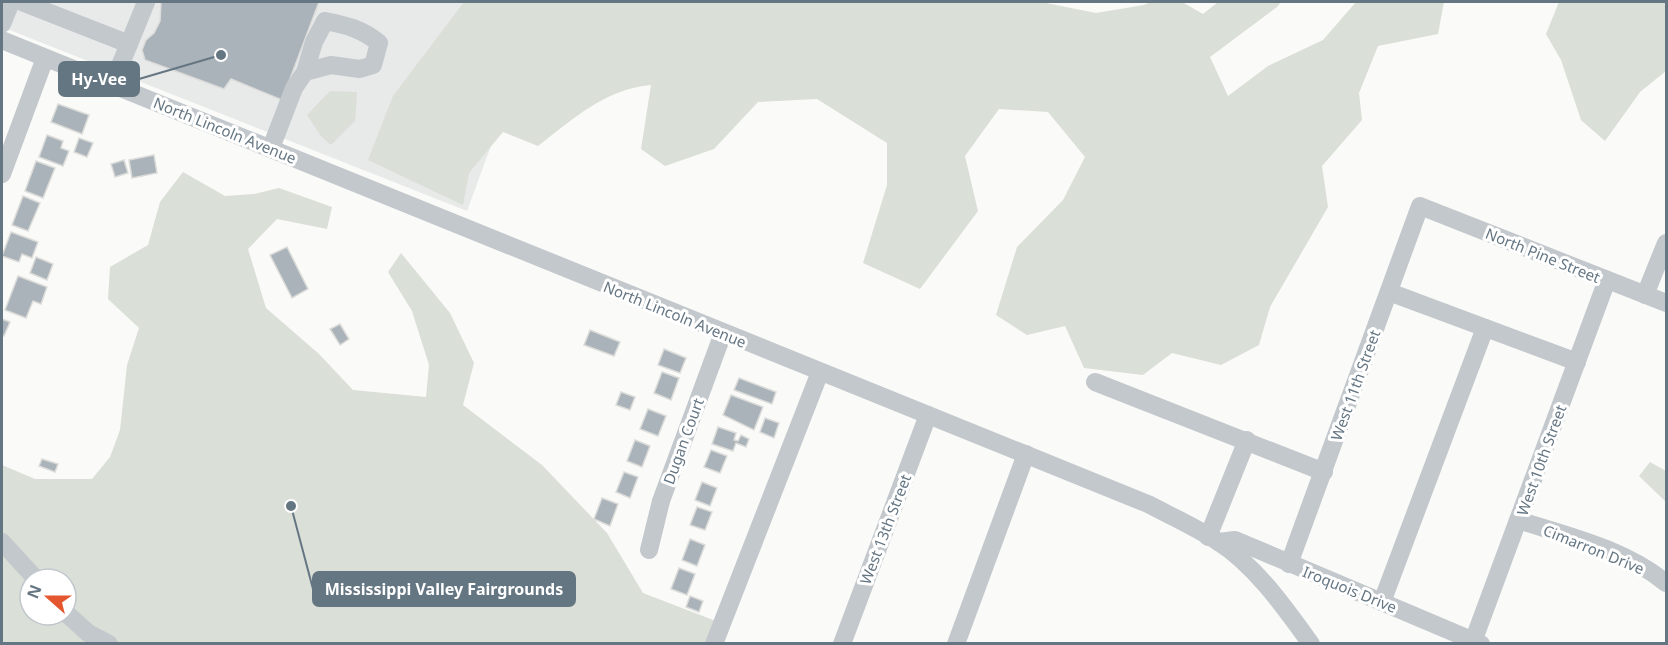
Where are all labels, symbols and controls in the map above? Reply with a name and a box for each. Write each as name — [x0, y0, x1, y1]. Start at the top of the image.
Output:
callout: Hy-Vee — [59, 62, 139, 96]
text: Hy-Vee — [71, 68, 127, 90]
street label: North Lincoln Avenue — [151, 92, 299, 168]
street label: North Pine Street — [1483, 223, 1604, 287]
street label: North Lincoln Avenue — [601, 276, 749, 352]
street label: West 11th Street — [1326, 326, 1384, 443]
street label: Dugan Court — [658, 395, 708, 487]
street label: West 10th Street — [1512, 401, 1570, 518]
street label: West 13th Street — [855, 471, 915, 587]
street label: Cimarron Drive — [1541, 520, 1647, 578]
street label: Iroquois Drive — [1300, 561, 1400, 617]
north arrow — [18, 567, 78, 627]
callout: Mississippi Valley Fairgrounds — [313, 572, 575, 606]
text: Mississippi Valley Fairgrounds — [325, 578, 563, 600]
text: N — [21, 582, 47, 602]

